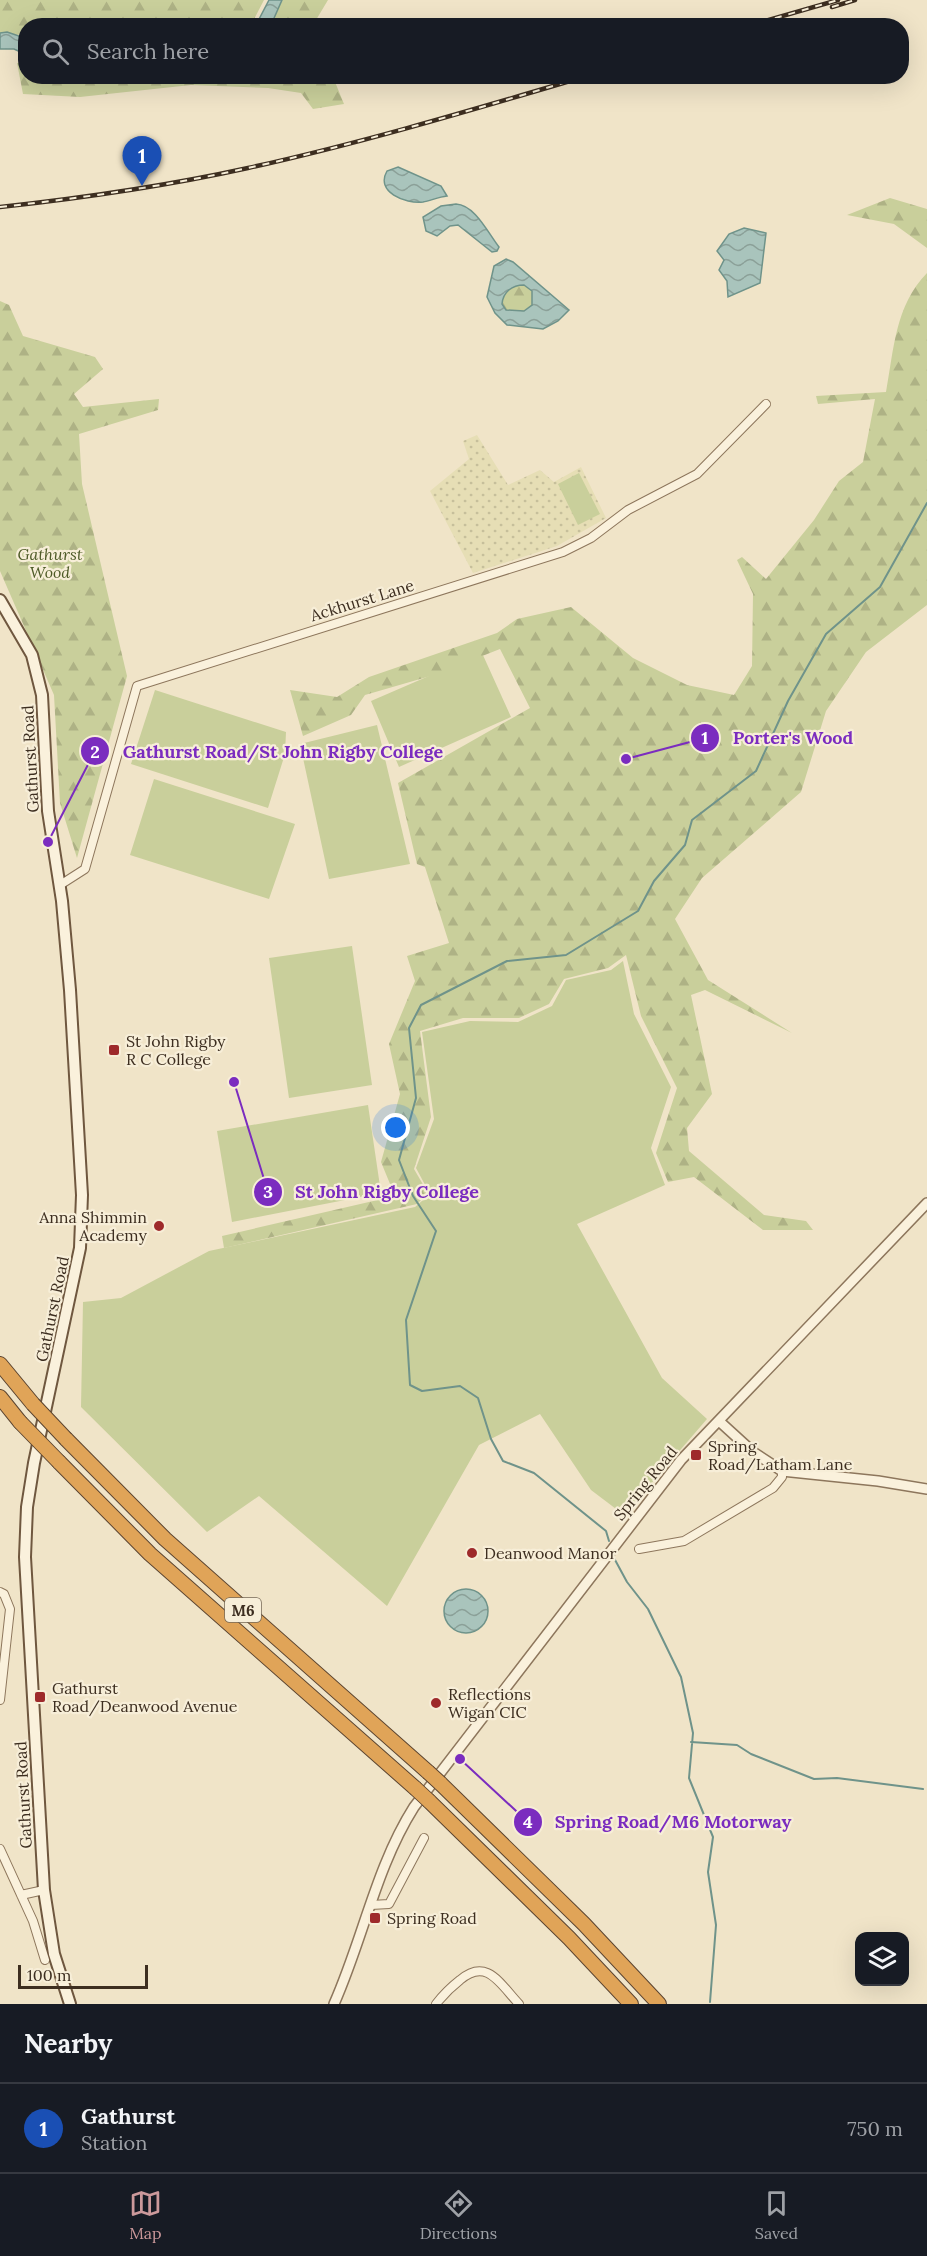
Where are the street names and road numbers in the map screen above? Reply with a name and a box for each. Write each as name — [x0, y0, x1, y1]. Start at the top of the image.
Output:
street label: Ackhurst Lane — [307, 575, 417, 626]
street label: Gathurst Road — [17, 704, 43, 813]
street label: Gathurst Road — [31, 1254, 73, 1364]
street label: Spring Road — [609, 1441, 681, 1524]
road number: M6 — [225, 1598, 261, 1622]
street label: Gathurst Road — [10, 1740, 36, 1849]

